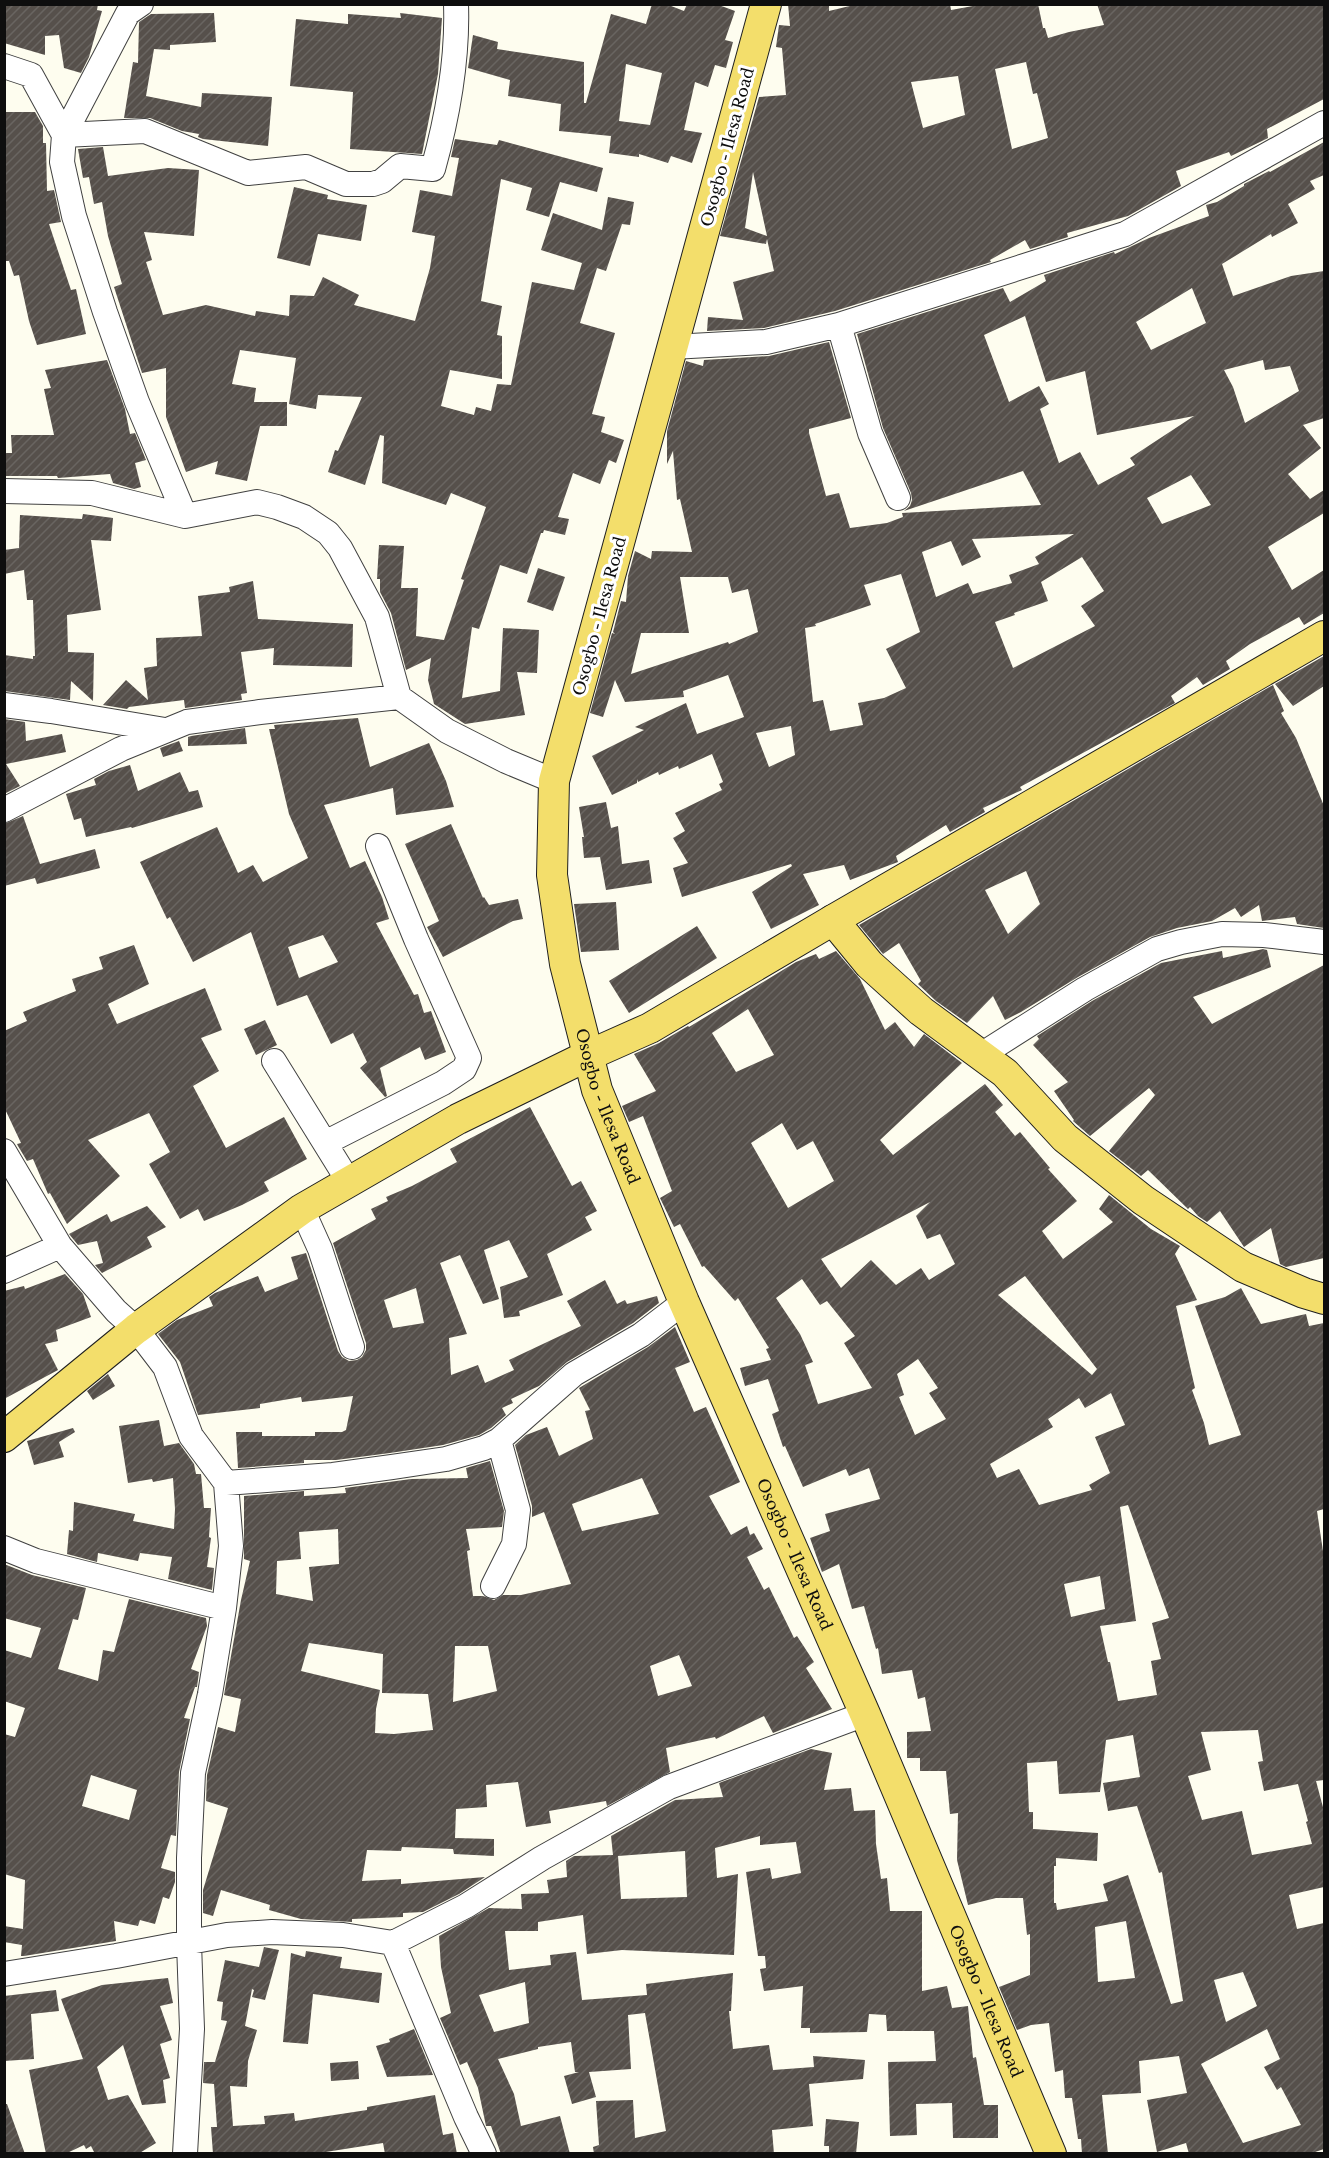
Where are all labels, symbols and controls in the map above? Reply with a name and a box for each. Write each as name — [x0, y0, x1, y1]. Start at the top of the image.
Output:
street label: Osogbo - Ilesa Road — [696, 65, 758, 229]
street label: Osogbo - Ilesa Road — [568, 534, 630, 698]
street label: Osogbo - Ilesa Road — [572, 1026, 645, 1187]
street label: Osogbo - Ilesa Road — [753, 1475, 837, 1634]
street label: Osogbo - Ilesa Road — [945, 1921, 1028, 2081]

